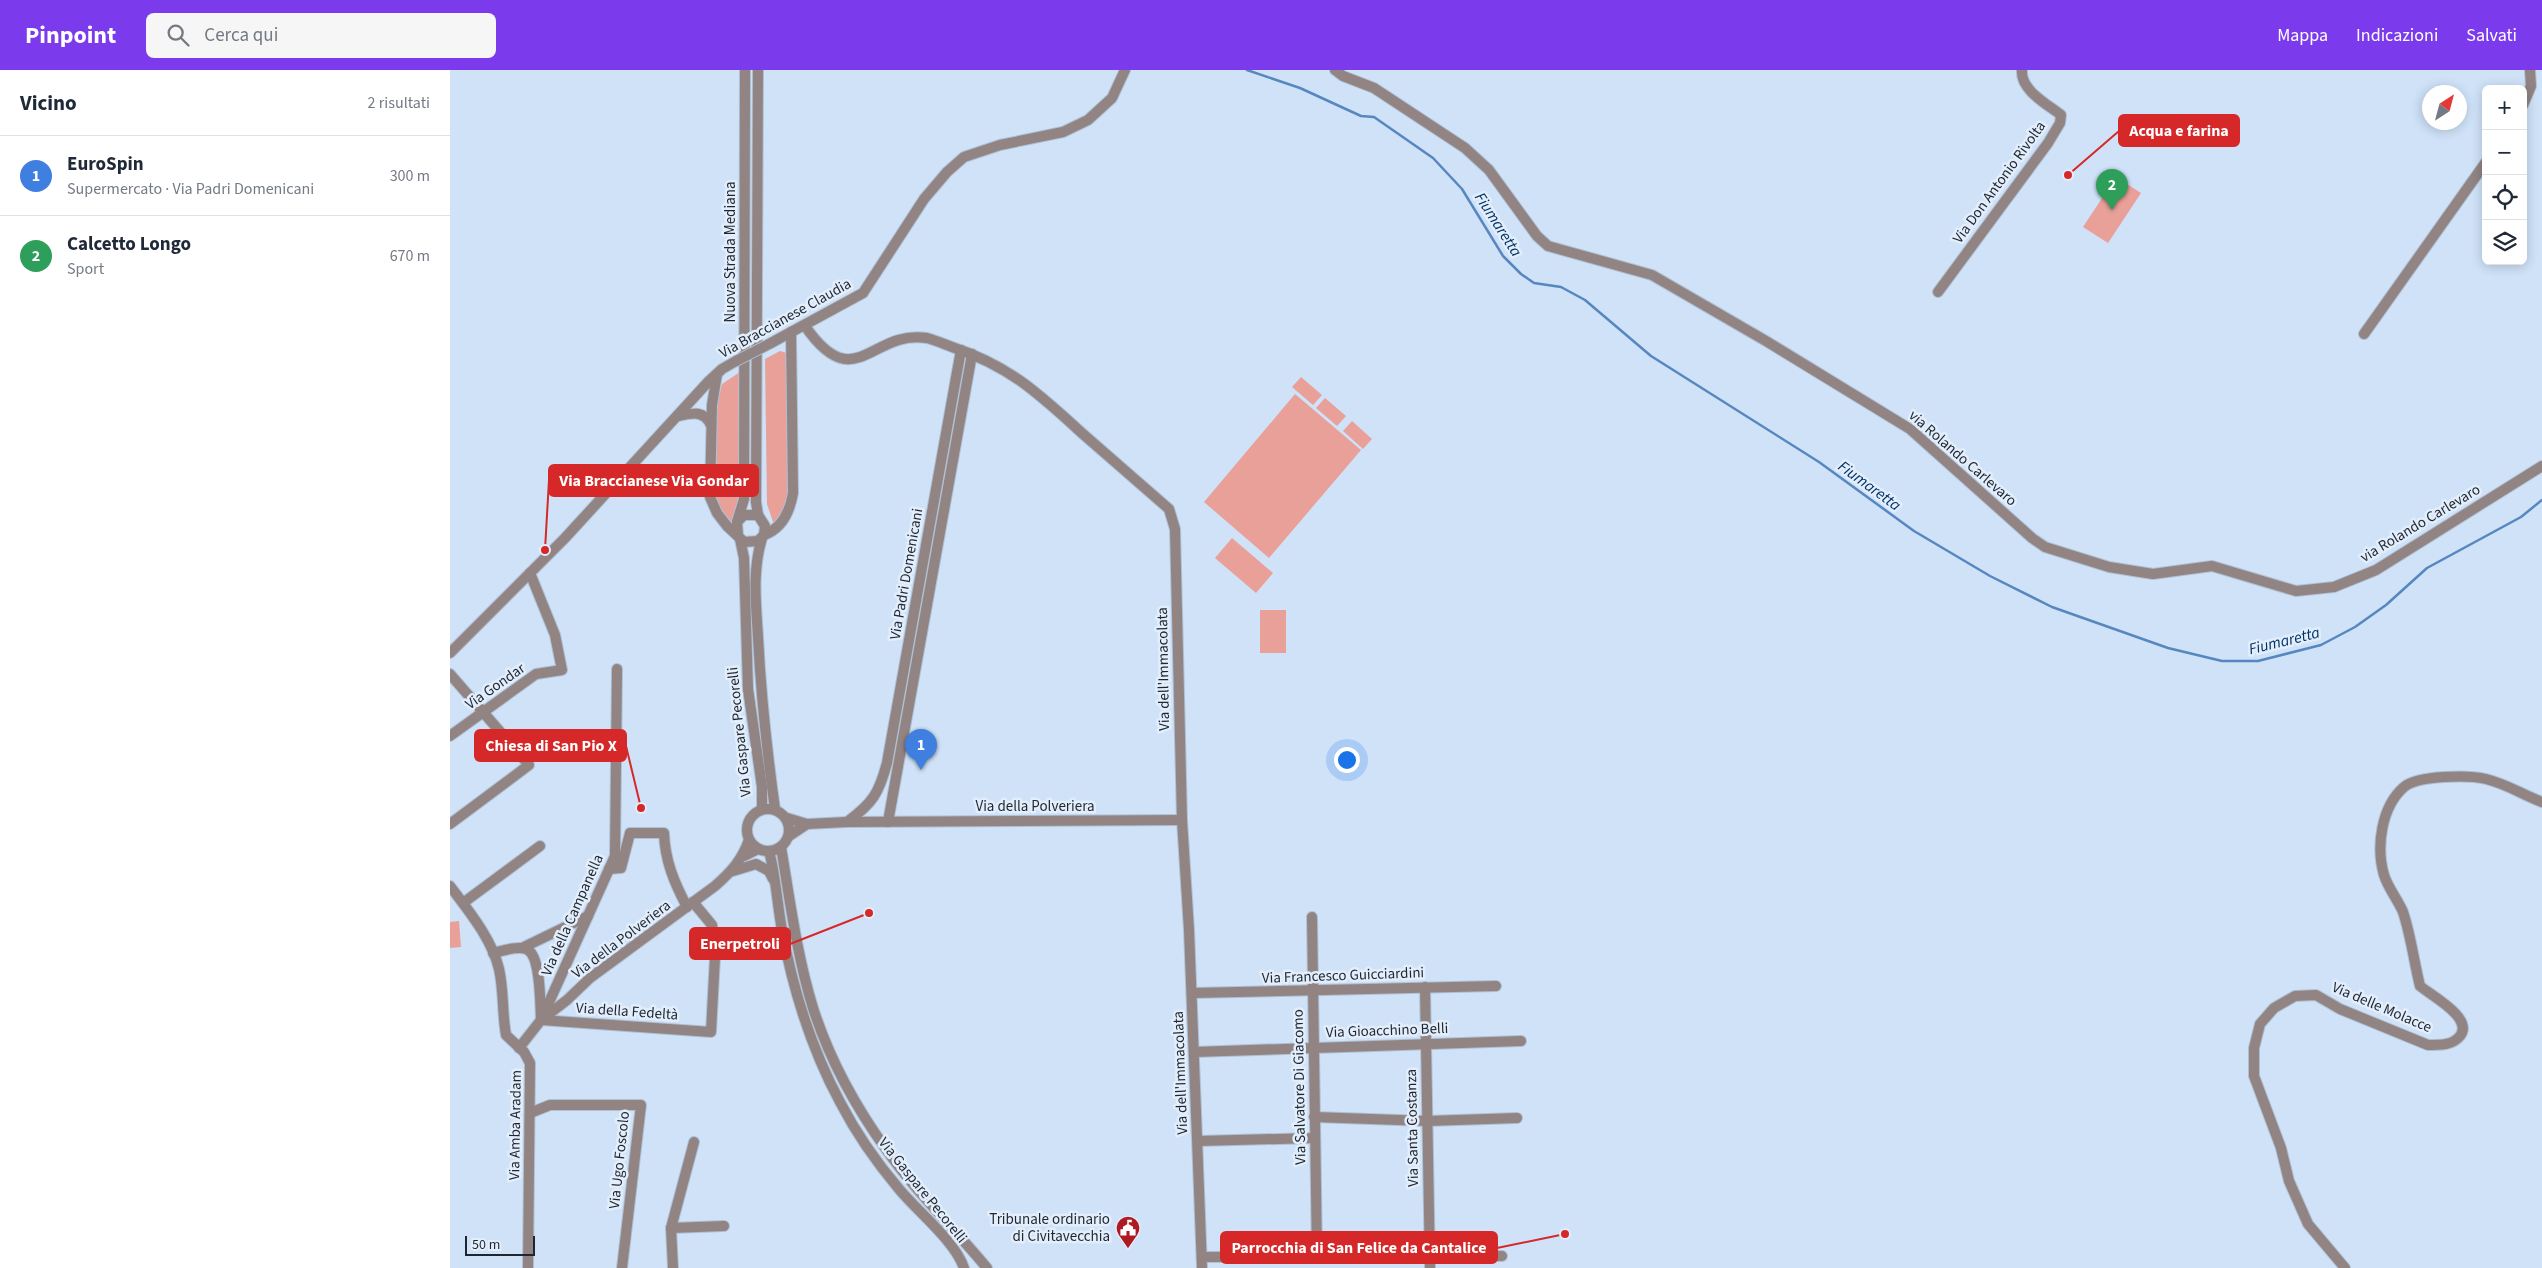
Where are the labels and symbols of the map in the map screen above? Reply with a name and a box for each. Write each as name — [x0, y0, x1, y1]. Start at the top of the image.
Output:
north arrow — [2422, 85, 2467, 130]
callout: Acqua e farina — [2119, 115, 2239, 146]
street label: Via Don Antonio Rivolta — [1948, 117, 2051, 248]
text: Acqua e farina — [2128, 120, 2229, 142]
pin: 2 — [2096, 169, 2128, 210]
street label: Nuova Strada Mediana — [720, 182, 741, 322]
water label: Fiumaretta — [1469, 188, 1527, 261]
street label: Via Braccianese Claudia — [715, 273, 855, 363]
street label: via Rolando Carlevaro — [1904, 406, 2021, 511]
water label: Fiumaretta — [1834, 456, 1906, 516]
callout: Via Braccianese Via Gondar — [549, 465, 758, 496]
text: Via Braccianese Via Gondar — [558, 470, 749, 492]
street label: via Rolando Carlevaro — [2356, 479, 2484, 568]
street label: Via Padri Domenicani — [885, 507, 928, 641]
street label: Via dell'Immacolata — [1152, 607, 1175, 731]
water label: Fiumaretta — [2246, 621, 2323, 660]
street label: Via Gondar — [461, 658, 530, 715]
street label: Via Gaspare Pecorelli — [722, 666, 757, 798]
pin: 1 — [905, 729, 937, 770]
callout: Chiesa di San Pio X — [475, 730, 626, 761]
text: Chiesa di San Pio X — [485, 735, 617, 757]
your location — [1334, 747, 1360, 773]
street label: Via della Polveriera — [975, 796, 1095, 817]
street label: Via della Campanella — [536, 851, 609, 979]
street label: Via della Polveriera — [567, 895, 675, 984]
callout: Enerpetroli — [690, 928, 790, 959]
text: Enerpetroli — [700, 933, 780, 955]
street label: Via Francesco Guicciardini — [1262, 962, 1424, 989]
street label: Via delle Molacce — [2329, 977, 2435, 1038]
street label: Via della Fedeltà — [575, 997, 679, 1026]
street label: Via Salvatore Di Giacomo — [1288, 1009, 1311, 1165]
street label: Via dell'Immacolata — [1168, 1011, 1193, 1135]
street label: Via Gioacchino Belli — [1325, 1018, 1449, 1043]
street label: Via Santa Costanza — [1401, 1069, 1424, 1187]
street label: Via Amba Aradam — [504, 1070, 527, 1180]
street label: Via Ugo Foscolo — [604, 1110, 635, 1210]
street label: Via Gaspare Pecorelli — [873, 1133, 972, 1248]
place label: Tribunale ordinario di Civitavecchia — [989, 1209, 1110, 1247]
public building icon: Tribunale ordinario di Civitavecchia — [1115, 1215, 1141, 1249]
callout: Parrocchia di San Felice da Cantalice — [1221, 1232, 1497, 1263]
scale bar — [465, 1233, 535, 1256]
text: Parrocchia di San Felice da Cantalice — [1231, 1237, 1487, 1259]

